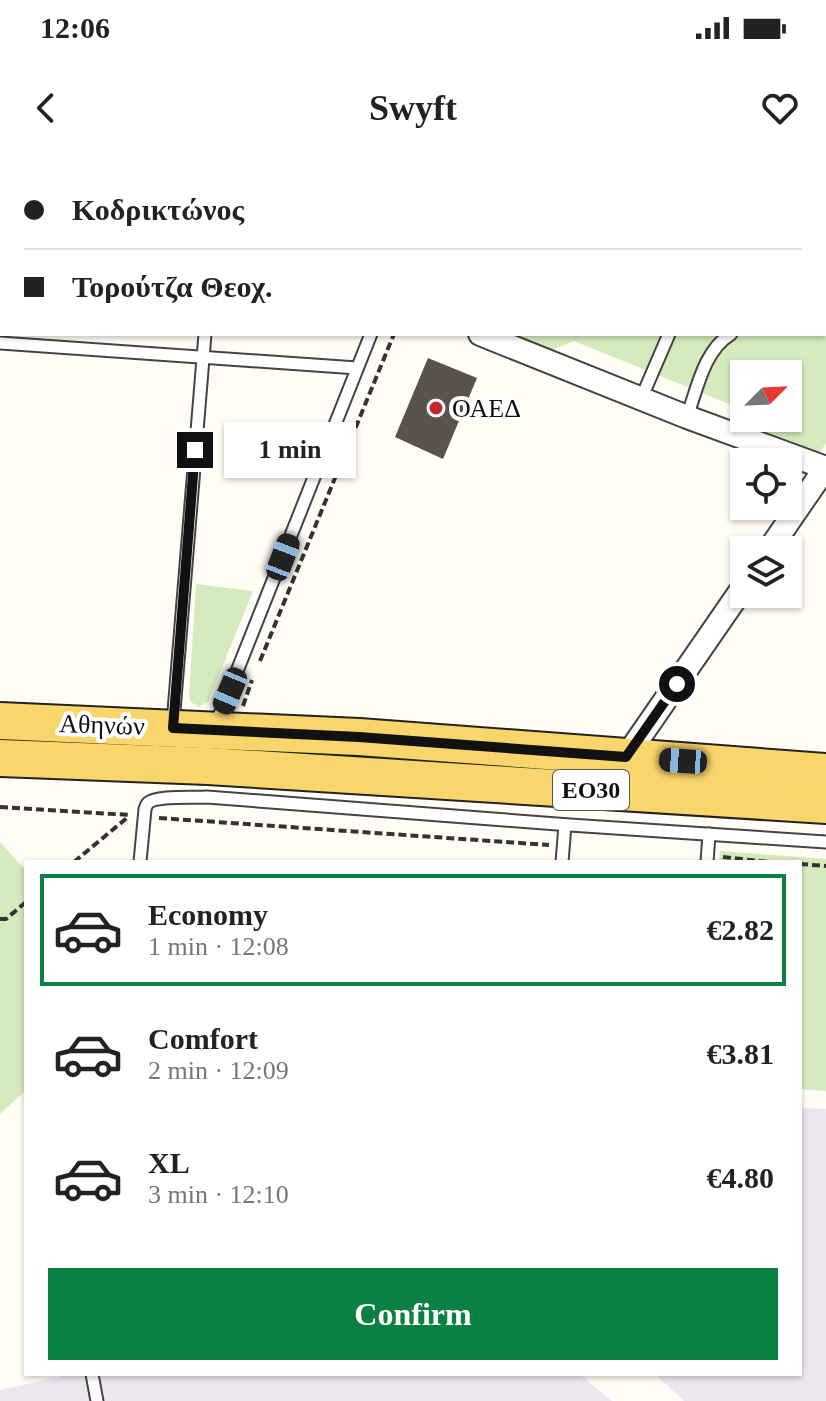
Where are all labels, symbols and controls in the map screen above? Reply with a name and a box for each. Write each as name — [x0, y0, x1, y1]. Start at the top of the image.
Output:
text: 12:06 — [40, 11, 110, 44]
icon: back — [24, 86, 68, 130]
icon: heart — [758, 86, 802, 130]
text: Swyft — [369, 88, 457, 128]
text: Κοδρικτώνος — [72, 193, 244, 226]
text: Τορούτζα Θεοχ. — [72, 270, 273, 303]
north arrow — [730, 360, 802, 432]
map controls — [730, 360, 802, 608]
place label: ΟΑΕΔ — [452, 394, 521, 423]
marker: ΟΑΕΔ — [427, 399, 445, 417]
callout: 1 min — [223, 422, 355, 478]
route end — [177, 432, 213, 468]
text: 1 min — [259, 435, 321, 464]
button: locate — [730, 448, 802, 520]
car — [263, 530, 303, 584]
button: layers — [730, 536, 802, 608]
car — [210, 664, 250, 718]
route start — [659, 666, 695, 702]
street label: Αθηνών — [59, 709, 145, 741]
car — [658, 747, 708, 775]
road number: ΕΟ30 — [553, 770, 629, 810]
icon: car — [52, 894, 124, 966]
text: Economy — [148, 898, 268, 931]
text: €2.82 — [707, 913, 774, 946]
text: 1 min · 12:08 — [148, 932, 289, 961]
icon: car — [52, 1018, 124, 1090]
text: Comfort — [148, 1022, 258, 1055]
text: €3.81 — [707, 1037, 774, 1070]
text: 2 min · 12:09 — [148, 1056, 289, 1085]
icon: car — [52, 1142, 124, 1214]
text: XL — [148, 1146, 190, 1179]
text: €4.80 — [707, 1161, 774, 1194]
text: 3 min · 12:10 — [148, 1180, 289, 1209]
button: Confirm — [48, 1268, 778, 1360]

